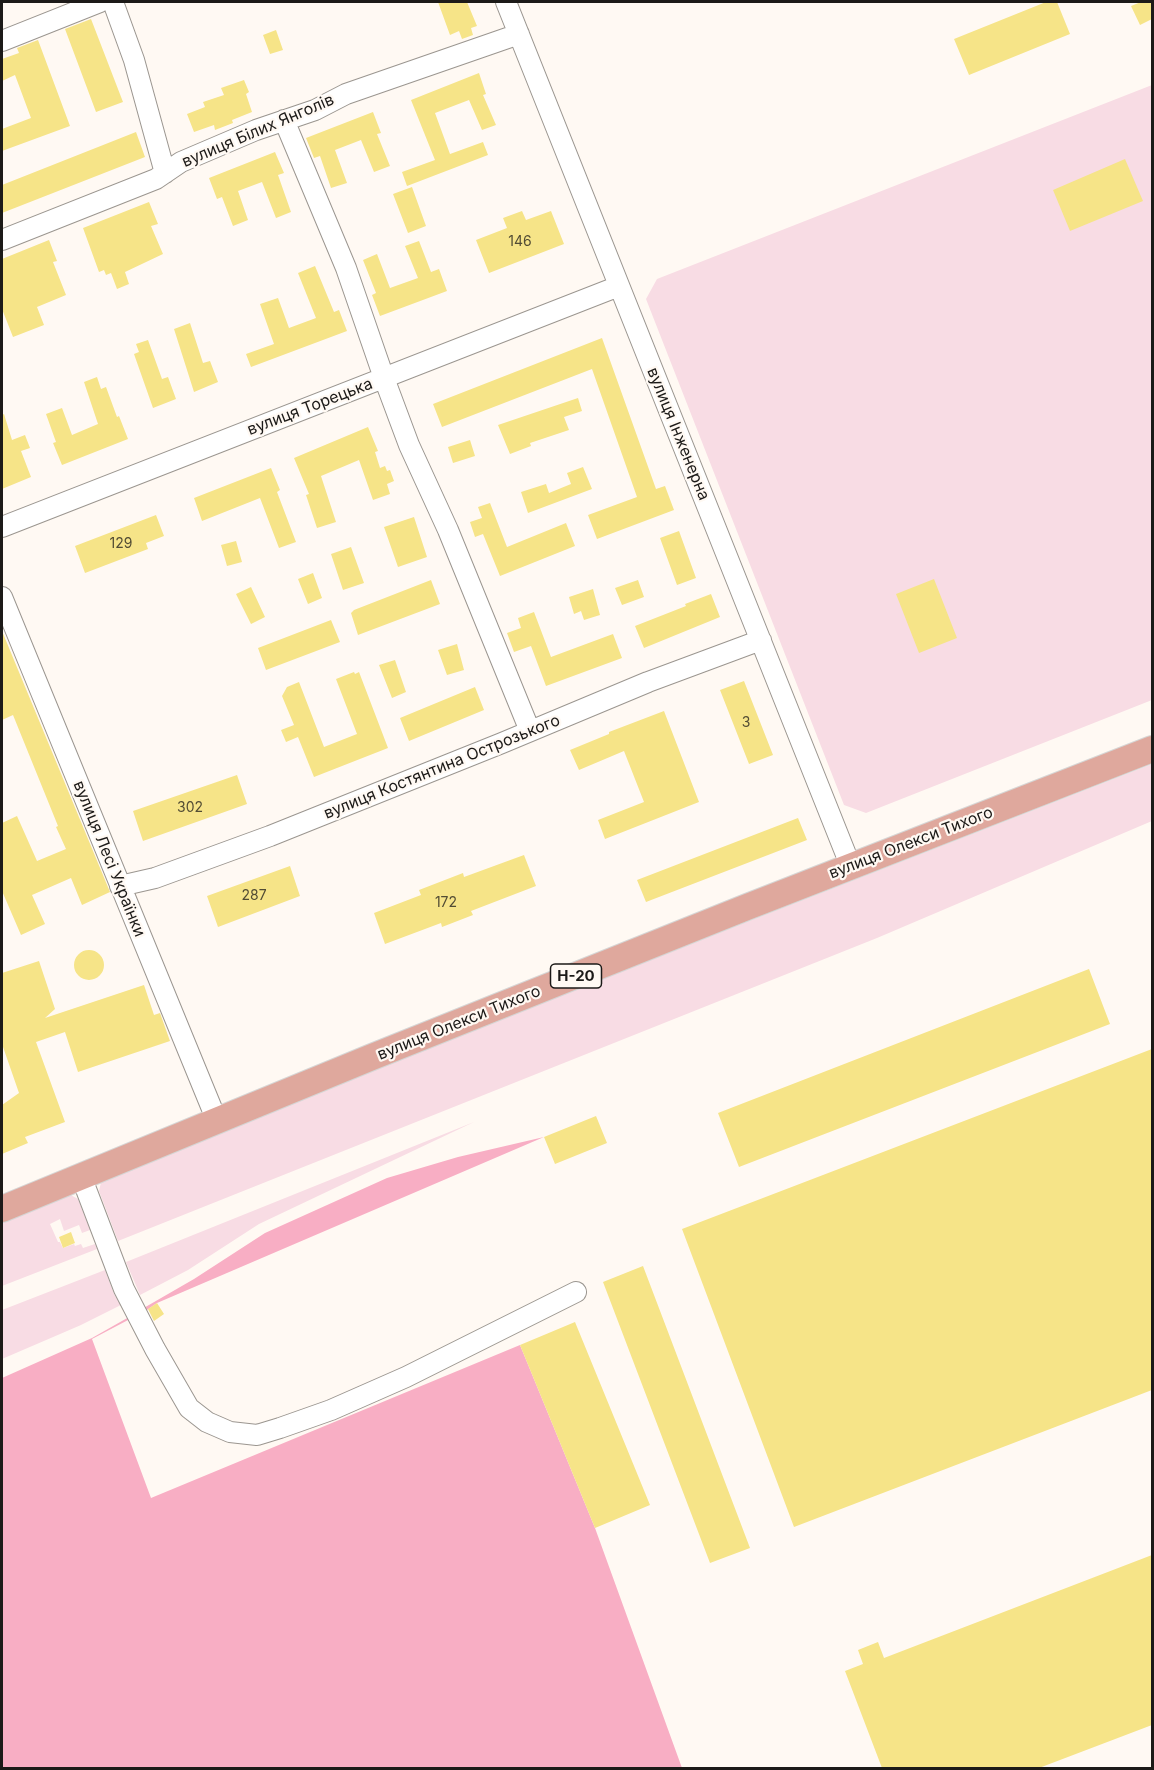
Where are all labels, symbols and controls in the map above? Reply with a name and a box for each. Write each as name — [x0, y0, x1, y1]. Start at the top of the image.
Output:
street label: вулиця Білих Янголів — [179, 90, 337, 172]
house number: 146 — [508, 234, 532, 250]
street label: вулиця Інженерна — [643, 365, 713, 503]
street label: вулиця Торецька — [245, 374, 375, 440]
house number: 129 — [110, 536, 132, 552]
street label: вулиця Костянтина Острозького — [321, 711, 563, 823]
house number: 3 — [742, 715, 750, 731]
street label: вулиця Лесі Українки — [69, 778, 149, 940]
house number: 302 — [177, 800, 203, 816]
street label: вулиця Олекси Тихого — [826, 803, 996, 883]
house number: 287 — [241, 888, 267, 904]
house number: 172 — [435, 895, 457, 911]
road number: Н-20 — [550, 964, 602, 988]
street label: вулиця Олекси Тихого — [375, 981, 543, 1065]

